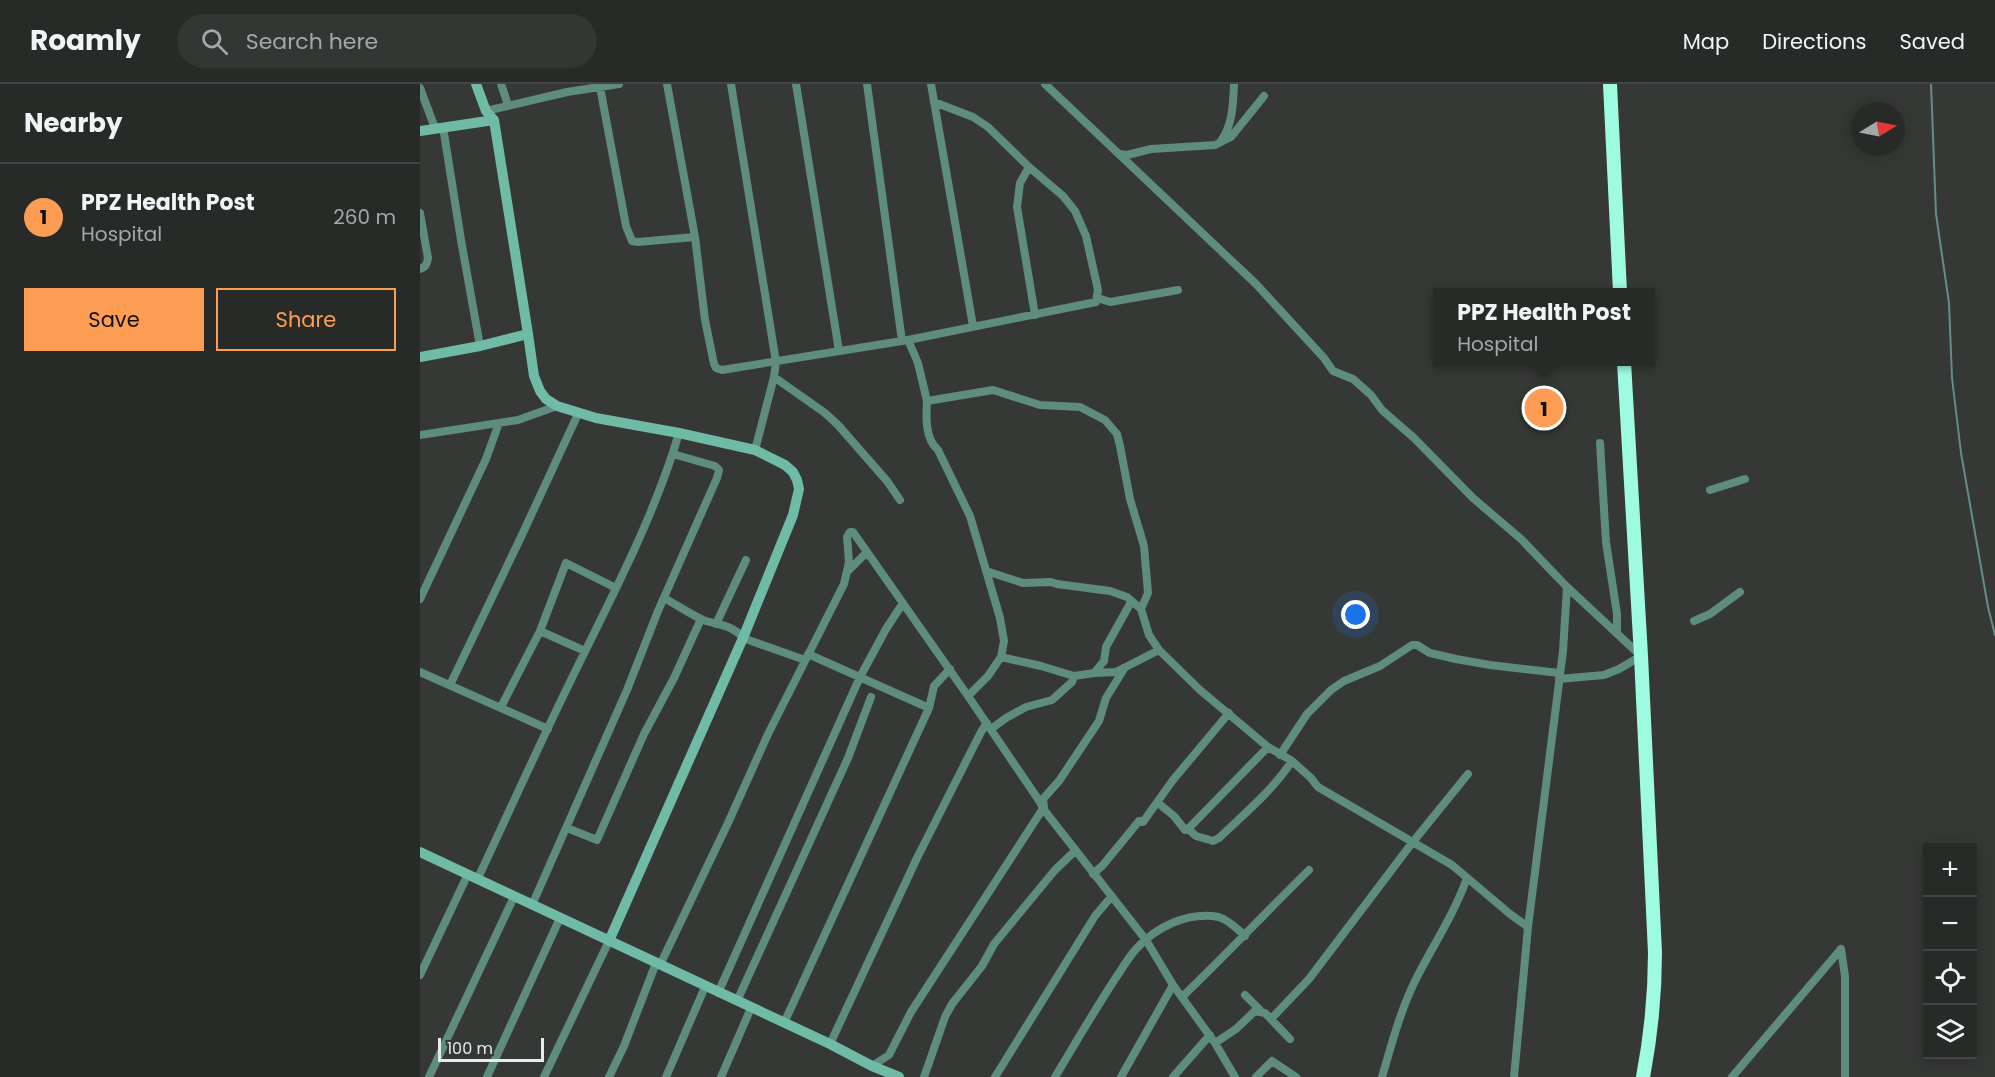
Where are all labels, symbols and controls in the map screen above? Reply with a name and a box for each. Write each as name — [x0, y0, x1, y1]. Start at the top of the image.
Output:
search box — [177, 14, 597, 68]
text: Roamly — [30, 21, 141, 60]
icon: search — [198, 25, 231, 58]
text: Search here — [246, 26, 378, 57]
text: Map — [1683, 27, 1729, 56]
text: Directions — [1762, 27, 1866, 56]
text: Saved — [1899, 27, 1965, 56]
north arrow — [1851, 102, 1905, 156]
text: Nearby — [24, 105, 122, 141]
text: PPZ Health Post — [81, 187, 255, 218]
text: 1 — [40, 203, 47, 231]
text: 260 m — [333, 203, 396, 231]
text: Hospital — [81, 220, 162, 248]
button: Save — [24, 288, 204, 351]
button: Share — [216, 288, 396, 351]
popup — [1433, 288, 1655, 366]
text: PPZ Health Post — [1457, 297, 1631, 328]
text: Hospital — [1457, 330, 1538, 358]
pin: 1 — [1524, 386, 1564, 430]
your location — [1341, 600, 1370, 629]
map controls — [1923, 843, 1977, 1059]
button: + — [1923, 843, 1977, 897]
button: − — [1923, 897, 1977, 951]
button: locate — [1923, 951, 1977, 1005]
button: layers — [1923, 1005, 1977, 1059]
scale bar — [438, 1035, 544, 1062]
text: 100 m — [447, 1037, 493, 1060]

